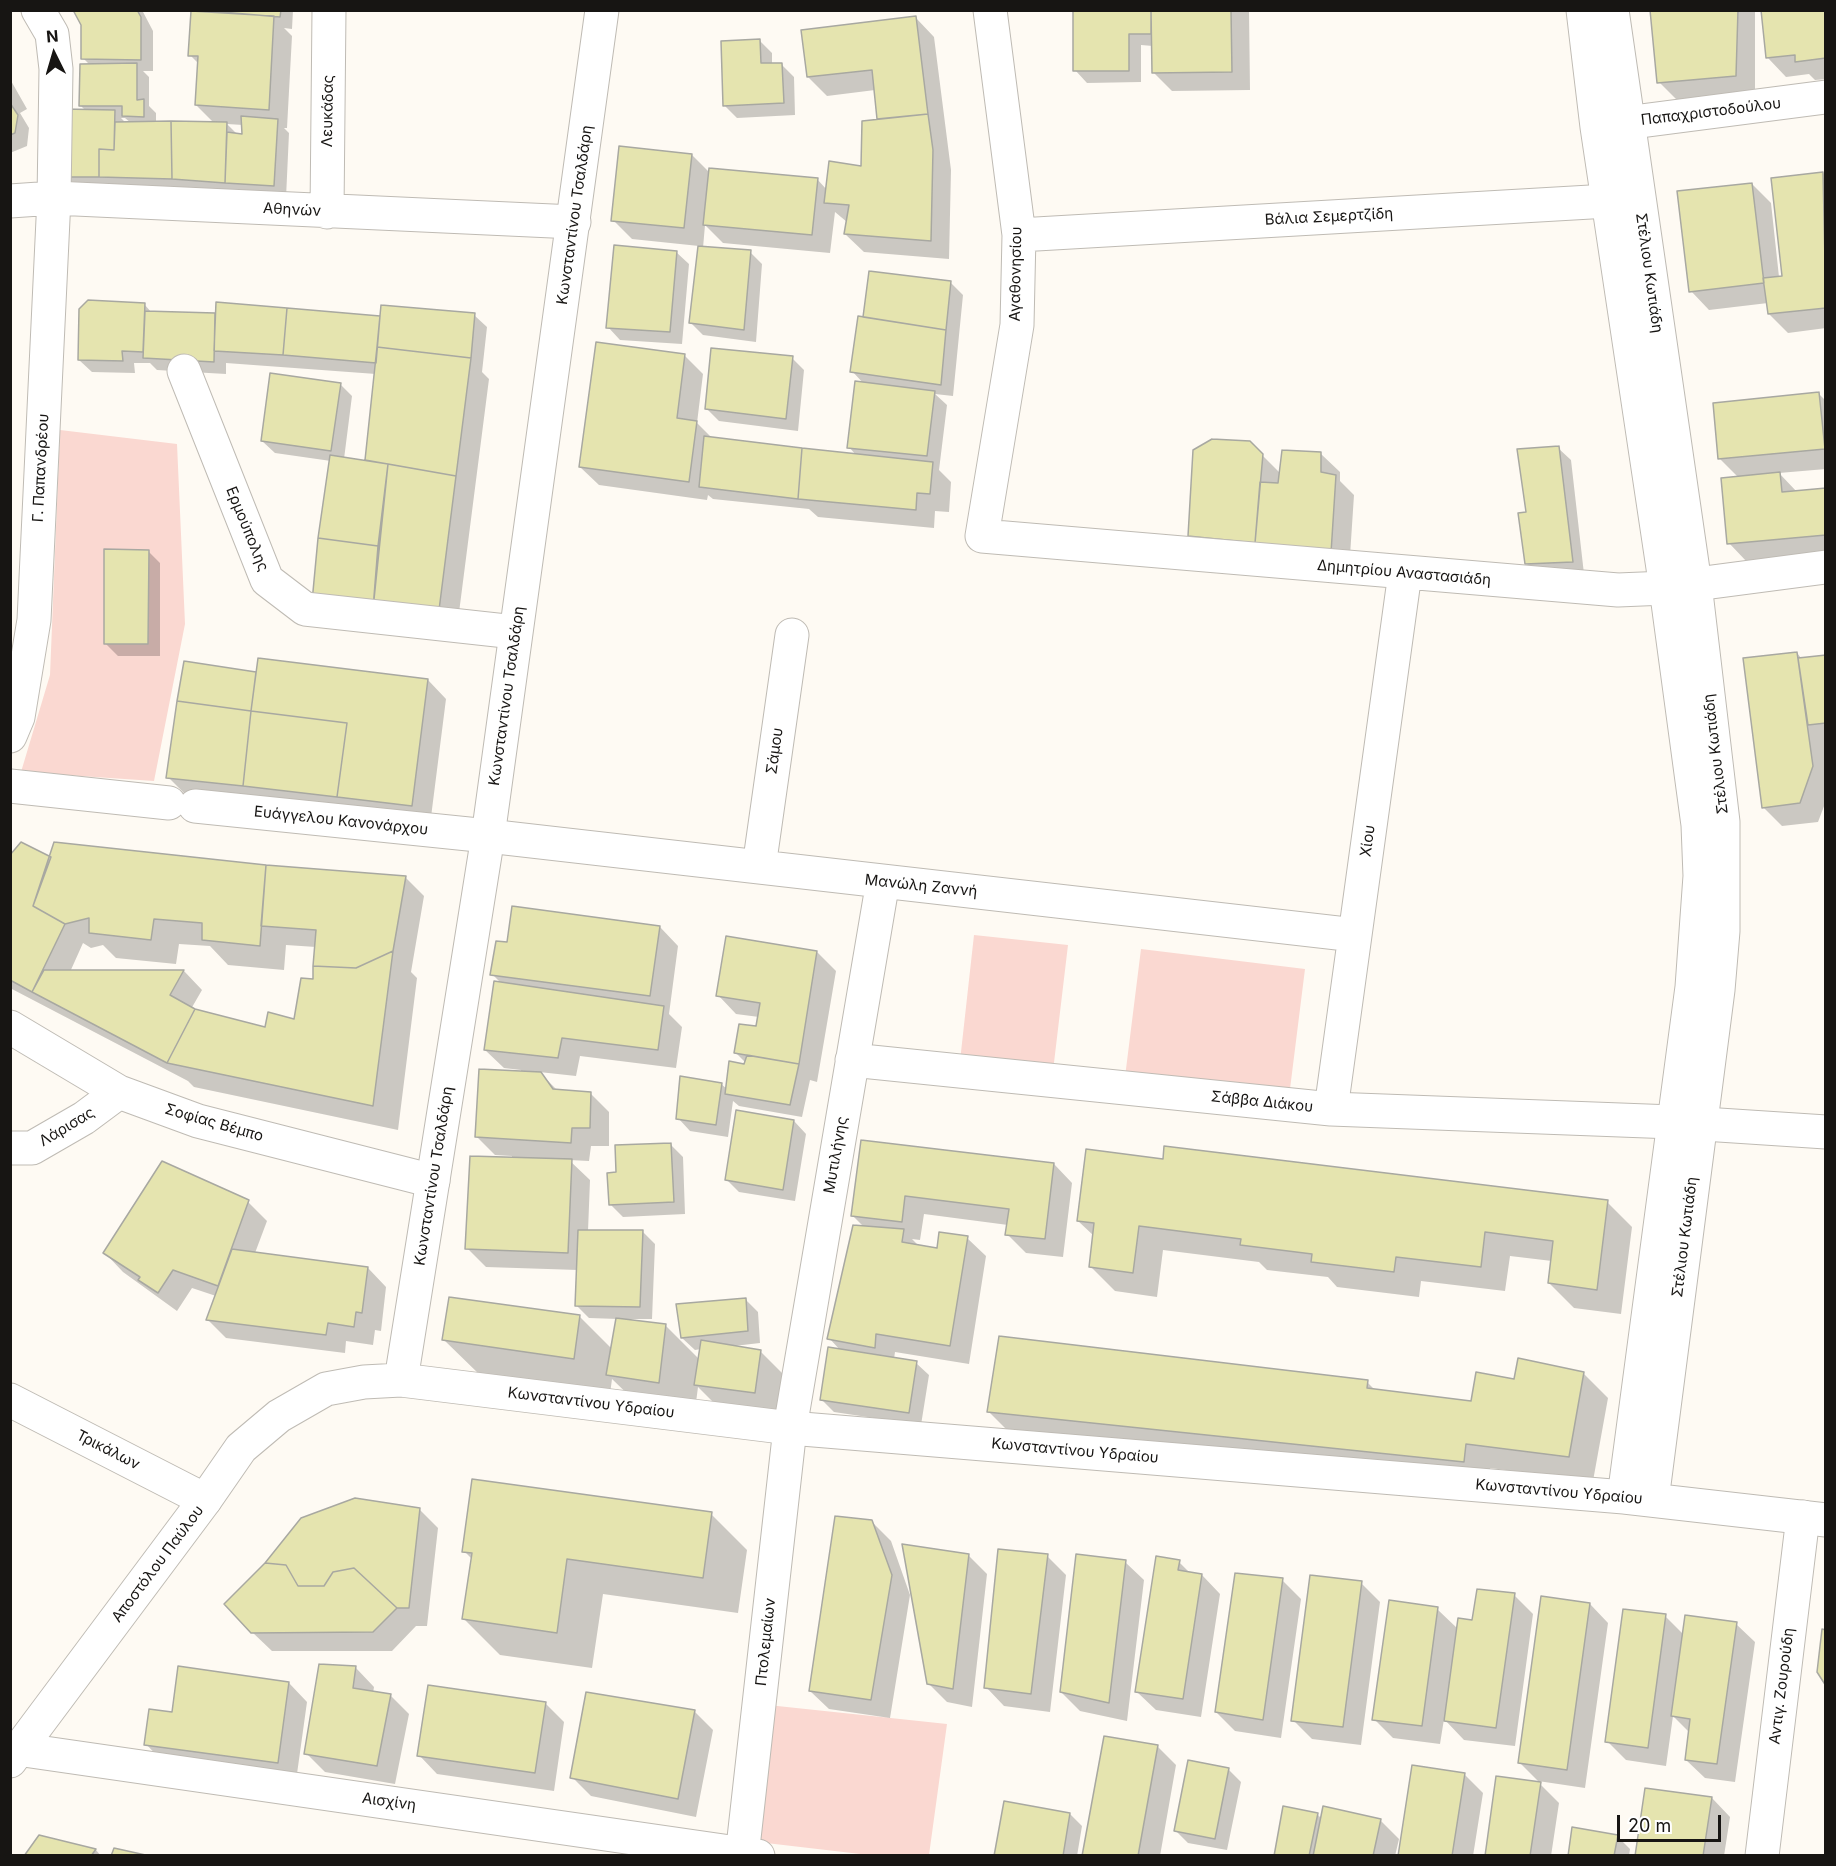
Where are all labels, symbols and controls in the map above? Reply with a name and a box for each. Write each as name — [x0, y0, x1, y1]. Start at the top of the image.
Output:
north arrow — [24, 24, 84, 84]
text: N — [45, 26, 59, 47]
street label: Λευκάδας — [318, 75, 338, 147]
street label: Παπαχριστοδούλου — [1640, 94, 1782, 130]
street label: Κωνσταντίνου Τσαλδάρη — [553, 124, 597, 306]
street label: Αθηνών — [262, 199, 322, 221]
street label: Βάλια Σεμερτζίδη — [1264, 205, 1394, 229]
street label: Στέλιου Κωτιάδη — [1632, 212, 1666, 334]
street label: Αγαθονησίου — [1006, 226, 1026, 322]
street label: Γ. Παπανδρέου — [29, 413, 53, 523]
street label: Ερμούπολης — [222, 484, 272, 574]
street label: Δημητρίου Αναστασιάδη — [1316, 556, 1492, 590]
street label: Κωνσταντίνου Τσαλδάρη — [485, 605, 529, 787]
street label: Στέλιου Κωτιάδη — [1700, 693, 1732, 815]
street label: Σάμου — [763, 727, 787, 775]
street label: Ευάγγελου Κανονάρχου — [253, 803, 429, 839]
street label: Χίου — [1357, 824, 1379, 858]
street label: Μανώλη Ζαννή — [864, 871, 978, 901]
street label: Κωνσταντίνου Τσαλδάρη — [411, 1085, 457, 1267]
street label: Σάββα Διάκου — [1210, 1088, 1314, 1116]
street label: Σοφίας Βέμπο — [163, 1100, 265, 1146]
street label: Λάρισας — [36, 1104, 98, 1150]
street label: Μυτιλήνης — [820, 1115, 852, 1195]
street label: Στέλιου Κωτιάδη — [1669, 1176, 1701, 1298]
street label: Κωνσταντίνου Υδραίου — [507, 1384, 675, 1422]
street label: Τρικάλων — [73, 1426, 143, 1474]
street label: Κωνσταντίνου Υδραίου — [991, 1435, 1159, 1467]
street label: Κωνσταντίνου Υδραίου — [1475, 1476, 1643, 1508]
street label: Αποστόλου Παύλου — [108, 1502, 208, 1626]
street label: Πτολεμαίων — [752, 1597, 780, 1687]
street label: Αντιγ. Ζουρούδη — [1766, 1627, 1798, 1745]
street label: Αισχίνη — [361, 1789, 417, 1815]
scale bar — [1620, 1803, 1724, 1841]
text: 20 m — [1628, 1815, 1671, 1836]

